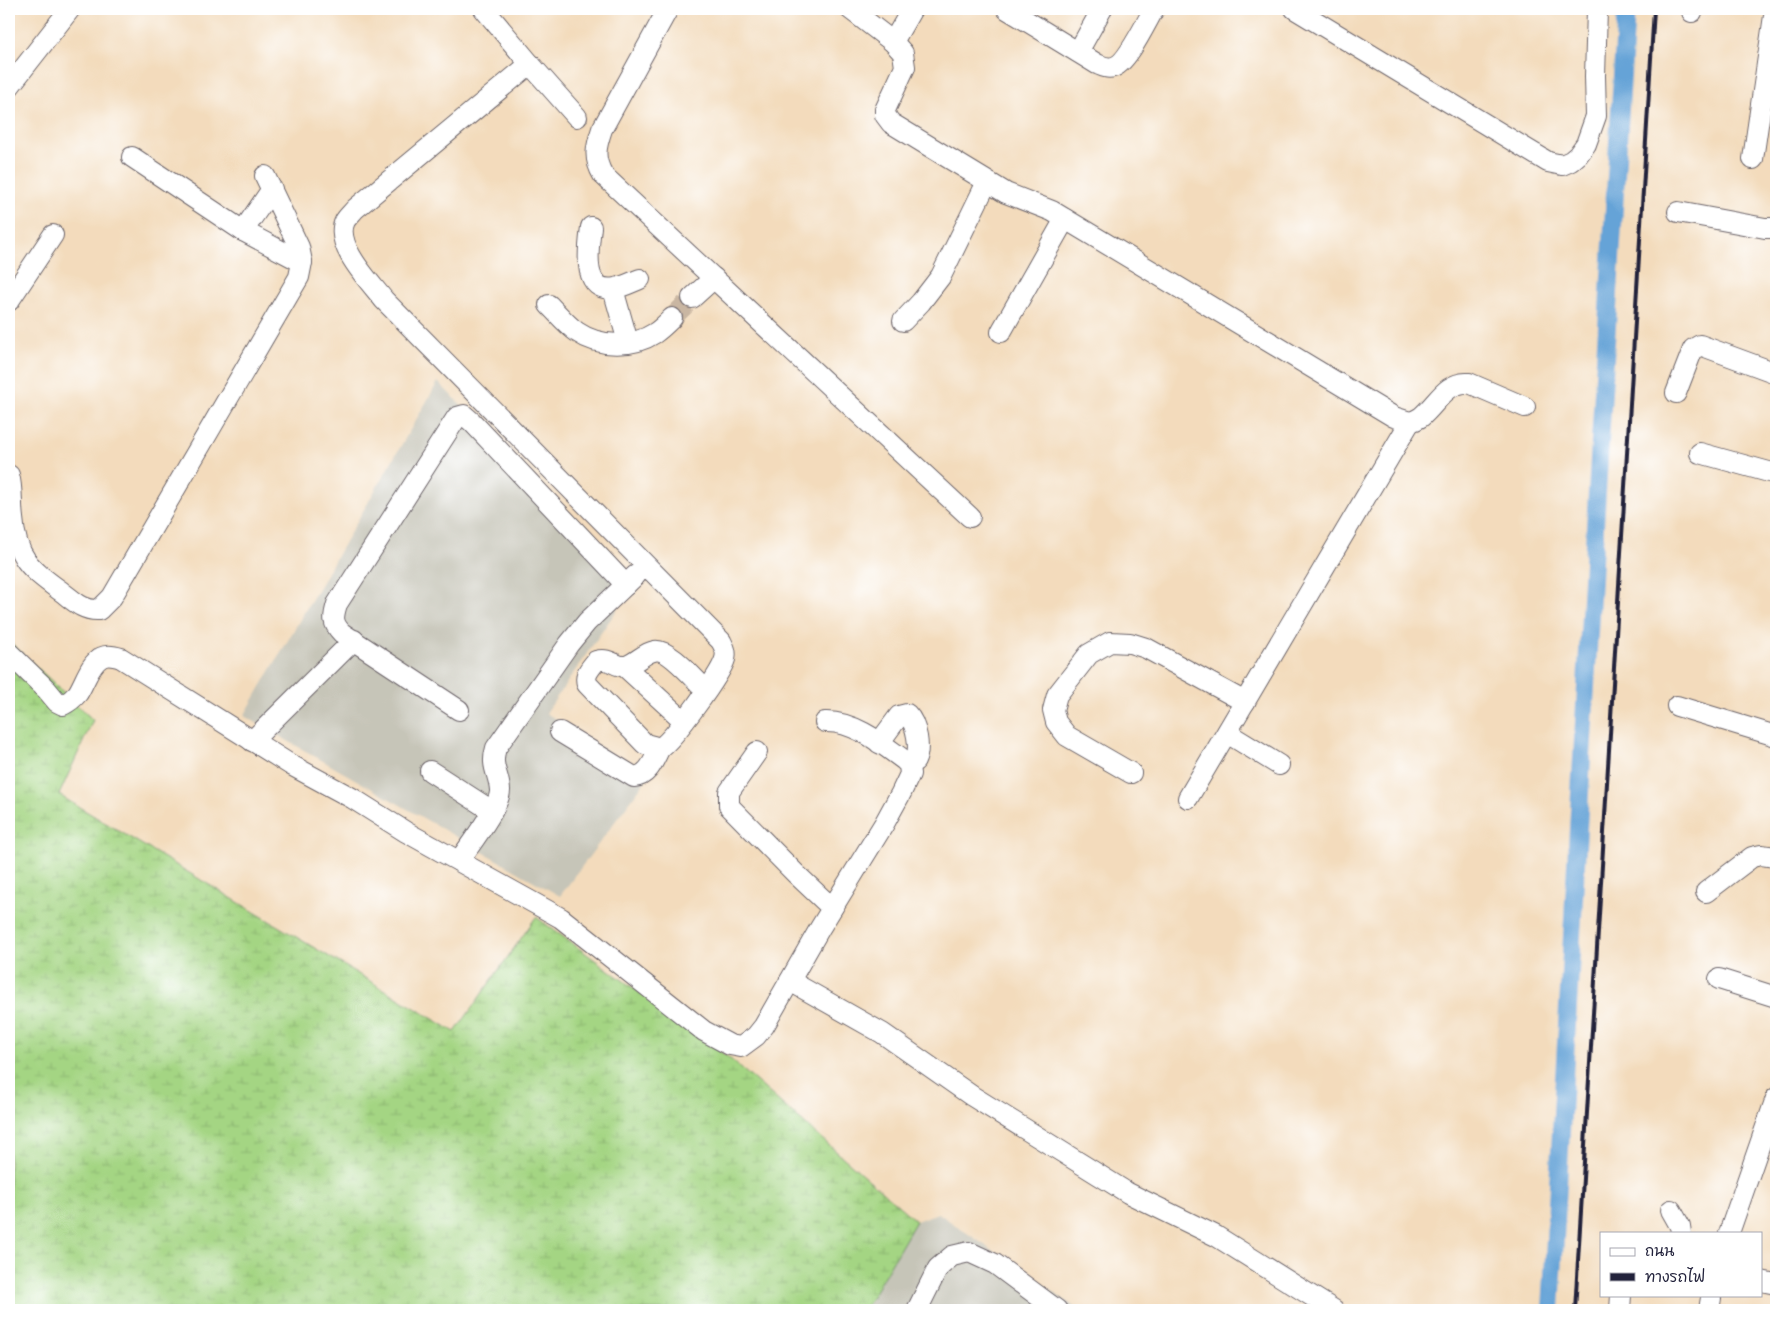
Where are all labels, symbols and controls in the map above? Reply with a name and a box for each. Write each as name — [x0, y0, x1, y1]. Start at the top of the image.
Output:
legend — [1600, 1232, 1762, 1296]
text: ถนน — [1645, 1240, 1674, 1261]
text: ทางรถไฟ — [1645, 1266, 1705, 1287]

